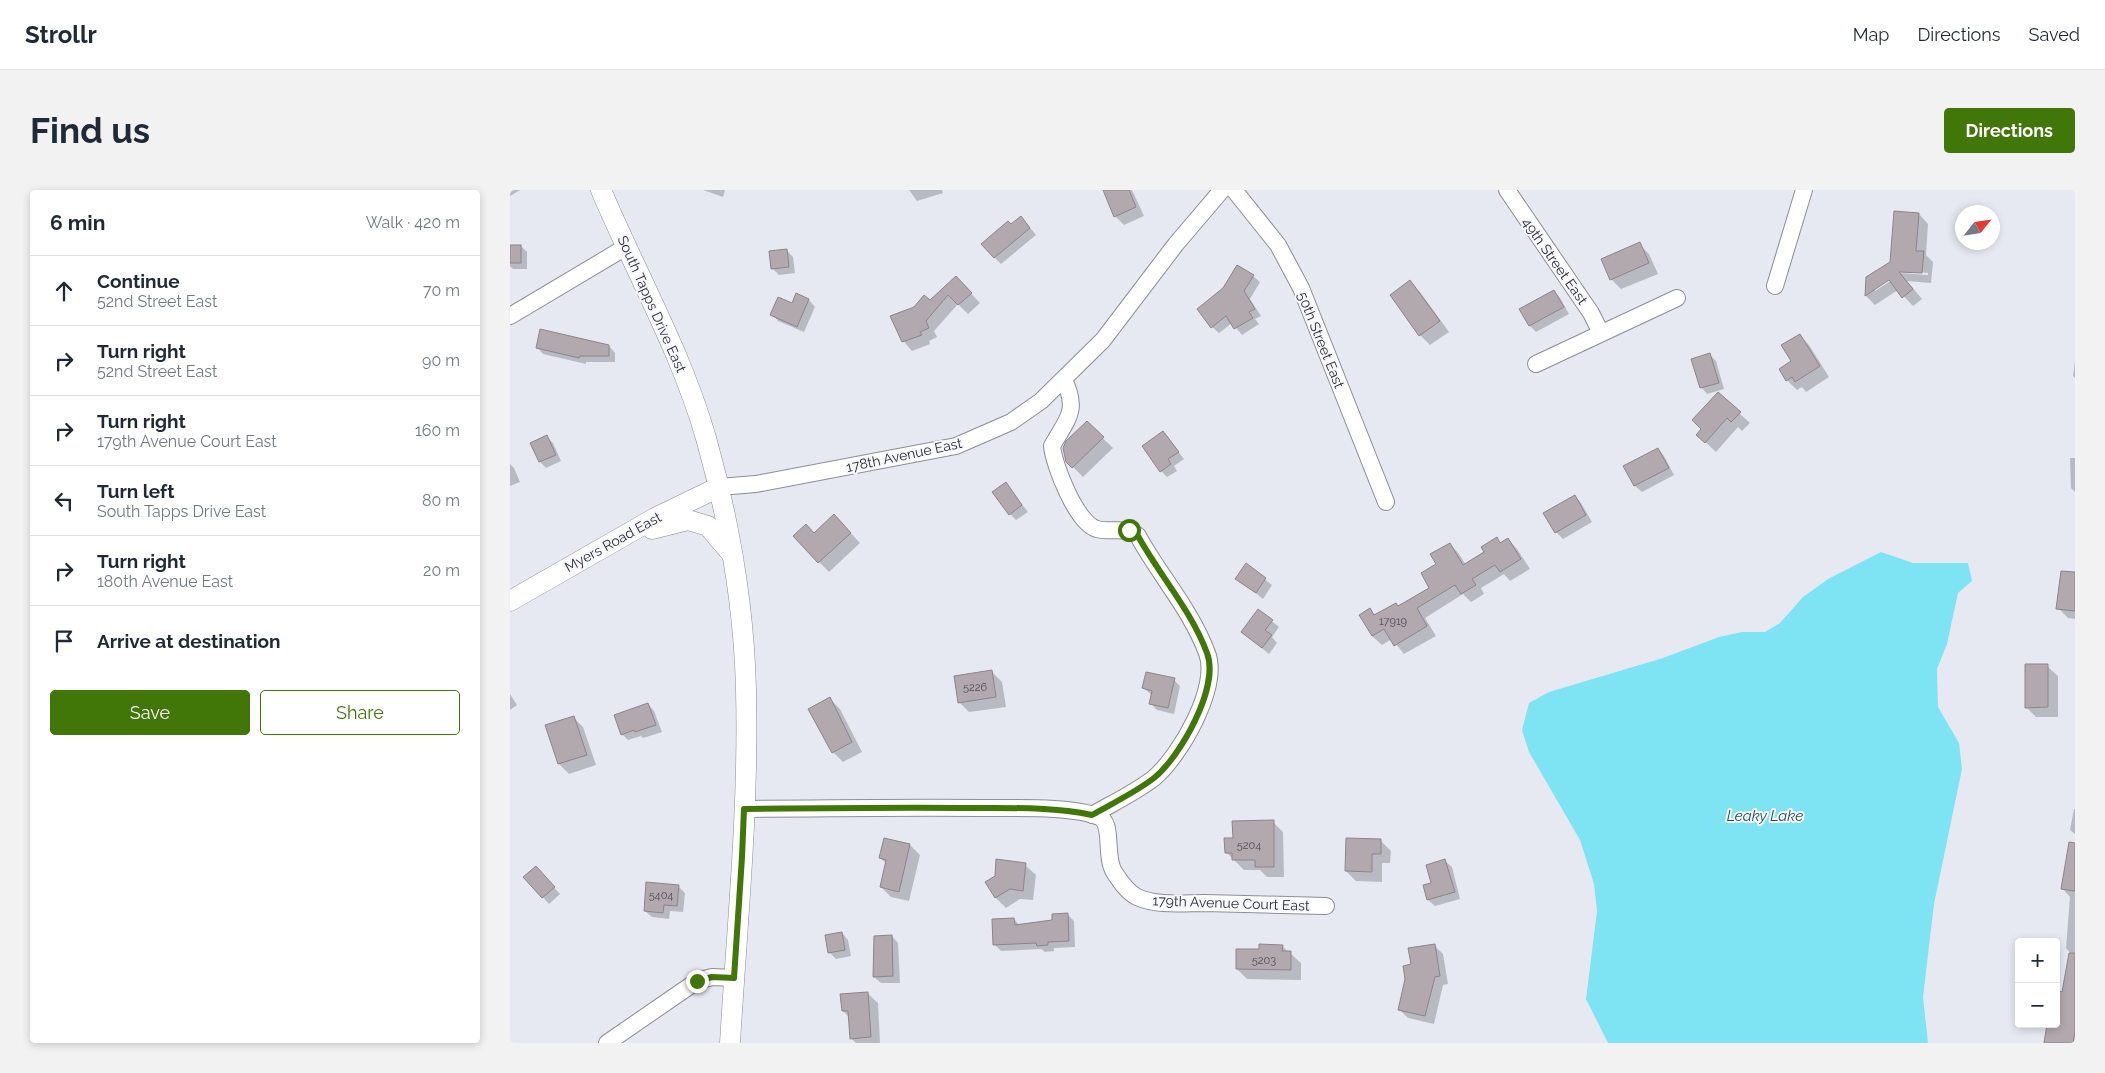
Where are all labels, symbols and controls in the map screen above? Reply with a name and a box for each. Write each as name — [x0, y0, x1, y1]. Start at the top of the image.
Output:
text: Strollr — [25, 20, 97, 49]
text: Map — [1853, 24, 1889, 45]
text: Directions — [1917, 24, 2001, 45]
text: Saved — [2029, 24, 2080, 45]
button: Directions — [1944, 108, 2075, 153]
text: Find us — [30, 110, 150, 151]
north arrow — [1955, 205, 2000, 250]
text: 6 min — [50, 210, 105, 235]
text: Walk · 420 m — [366, 213, 460, 232]
street label: 49th Street East — [1519, 215, 1591, 308]
street label: South Tapps Drive East — [615, 233, 690, 375]
text: Continue — [97, 270, 180, 292]
icon: ahead — [50, 277, 78, 305]
text: 70 m — [423, 281, 460, 300]
street label: 50th Street East — [1294, 289, 1348, 391]
text: 52nd Street East — [97, 292, 217, 311]
text: Turn right — [97, 340, 186, 362]
icon: right — [50, 347, 78, 375]
text: 90 m — [422, 351, 460, 370]
text: 52nd Street East — [97, 362, 217, 381]
text: Turn right — [97, 410, 186, 432]
icon: right — [50, 417, 78, 445]
text: 160 m — [415, 421, 460, 440]
text: 179th Avenue Court East — [97, 432, 277, 451]
street label: 178th Avenue East — [845, 435, 964, 475]
text: Turn left — [97, 480, 174, 502]
icon: left — [50, 487, 78, 515]
text: 80 m — [422, 491, 460, 510]
text: South Tapps Drive East — [97, 502, 266, 521]
street label: Myers Road East — [562, 509, 664, 575]
route start — [1118, 519, 1141, 542]
text: Turn right — [97, 550, 186, 572]
icon: right — [50, 557, 78, 585]
text: 20 m — [423, 561, 460, 580]
text: 180th Avenue East — [97, 572, 233, 591]
house number: 17919 — [1379, 615, 1407, 628]
icon: arrive — [50, 627, 78, 655]
text: Arrive at destination — [97, 630, 281, 652]
house number: 5226 — [963, 681, 987, 694]
button: Save — [50, 690, 250, 735]
button: Share — [260, 690, 460, 735]
water label: Leaky Lake — [1727, 807, 1803, 825]
house number: 5204 — [1237, 839, 1261, 852]
house number: 5404 — [649, 889, 673, 902]
street label: 179th Avenue Court East — [1152, 892, 1310, 914]
map controls — [2015, 938, 2060, 1028]
button: + — [2015, 938, 2060, 983]
house number: 5203 — [1252, 954, 1276, 967]
route end — [686, 970, 709, 993]
button: − — [2015, 983, 2060, 1028]

